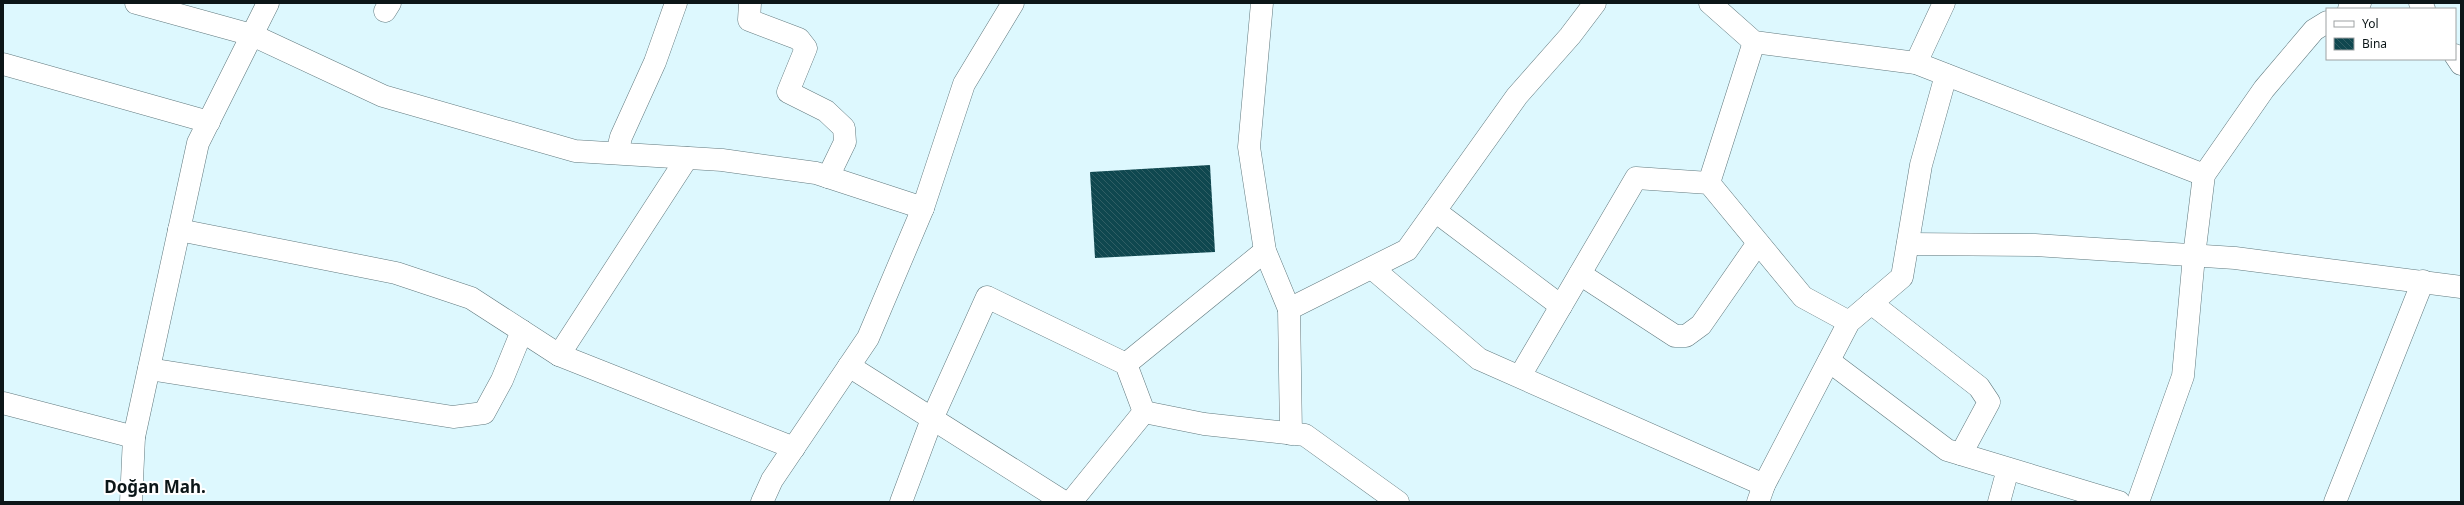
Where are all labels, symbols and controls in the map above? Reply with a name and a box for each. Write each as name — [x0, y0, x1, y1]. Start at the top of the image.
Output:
legend — [2326, 8, 2456, 60]
text: Yol — [2362, 15, 2379, 32]
text: Bina — [2362, 35, 2387, 52]
district label: Doğan Mah. — [104, 475, 206, 498]

